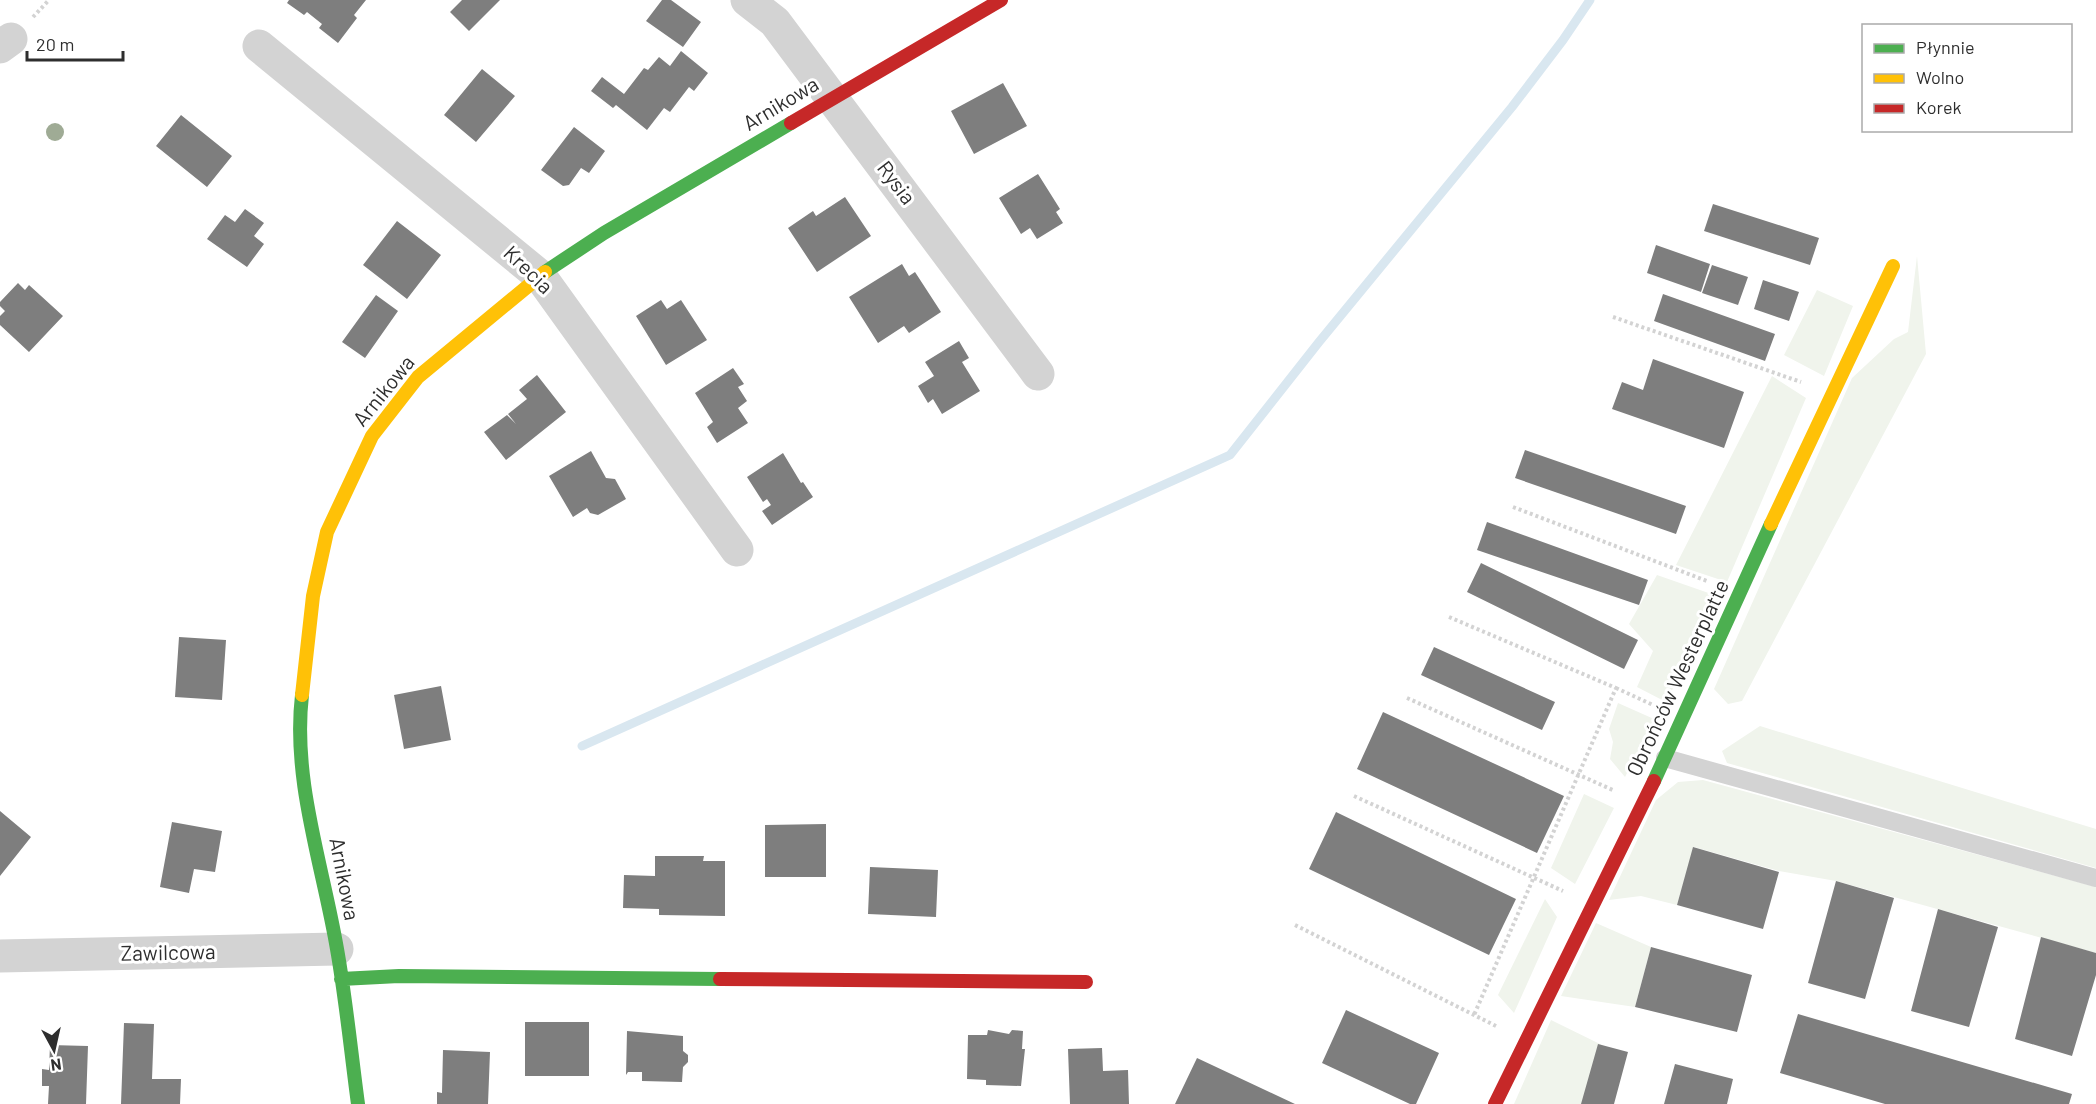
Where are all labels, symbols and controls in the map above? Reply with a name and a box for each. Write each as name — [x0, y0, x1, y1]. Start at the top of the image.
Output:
scale bar — [27, 24, 123, 62]
legend — [1862, 24, 2072, 132]
text: 20 m — [36, 33, 74, 55]
text: Płynnie — [1916, 36, 1975, 58]
text: Wolno — [1916, 66, 1964, 88]
street label: Arnikowa — [738, 70, 823, 135]
text: Korek — [1916, 96, 1962, 118]
street label: Rysia — [873, 155, 922, 209]
street label: Krecia — [499, 240, 559, 298]
street label: Arnikowa — [347, 350, 419, 431]
street label: Obrońców Westerplatte — [1620, 575, 1733, 779]
street label: Arnikowa — [325, 835, 366, 922]
street label: Zawilcowa — [120, 938, 216, 965]
north arrow — [24, 1020, 84, 1080]
text: N — [50, 1055, 63, 1075]

